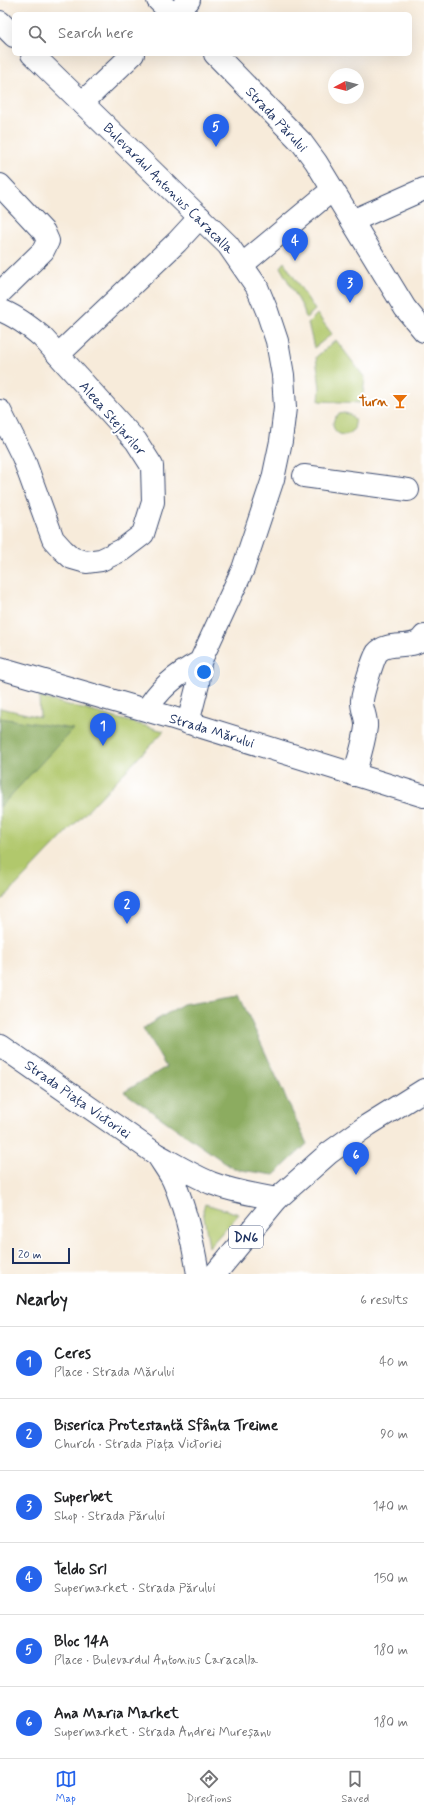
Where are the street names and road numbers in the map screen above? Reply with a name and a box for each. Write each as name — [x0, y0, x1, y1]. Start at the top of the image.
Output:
street label: Strada Părului — [241, 83, 311, 156]
street label: Bulevardul Antonius Caracalla — [99, 119, 238, 258]
street label: Aleea Stejarilor — [75, 378, 150, 460]
street label: Strada Mărului — [167, 709, 256, 752]
street label: Strada Piața Victoriei — [21, 1056, 134, 1143]
road number: DN6 — [229, 1226, 263, 1248]

